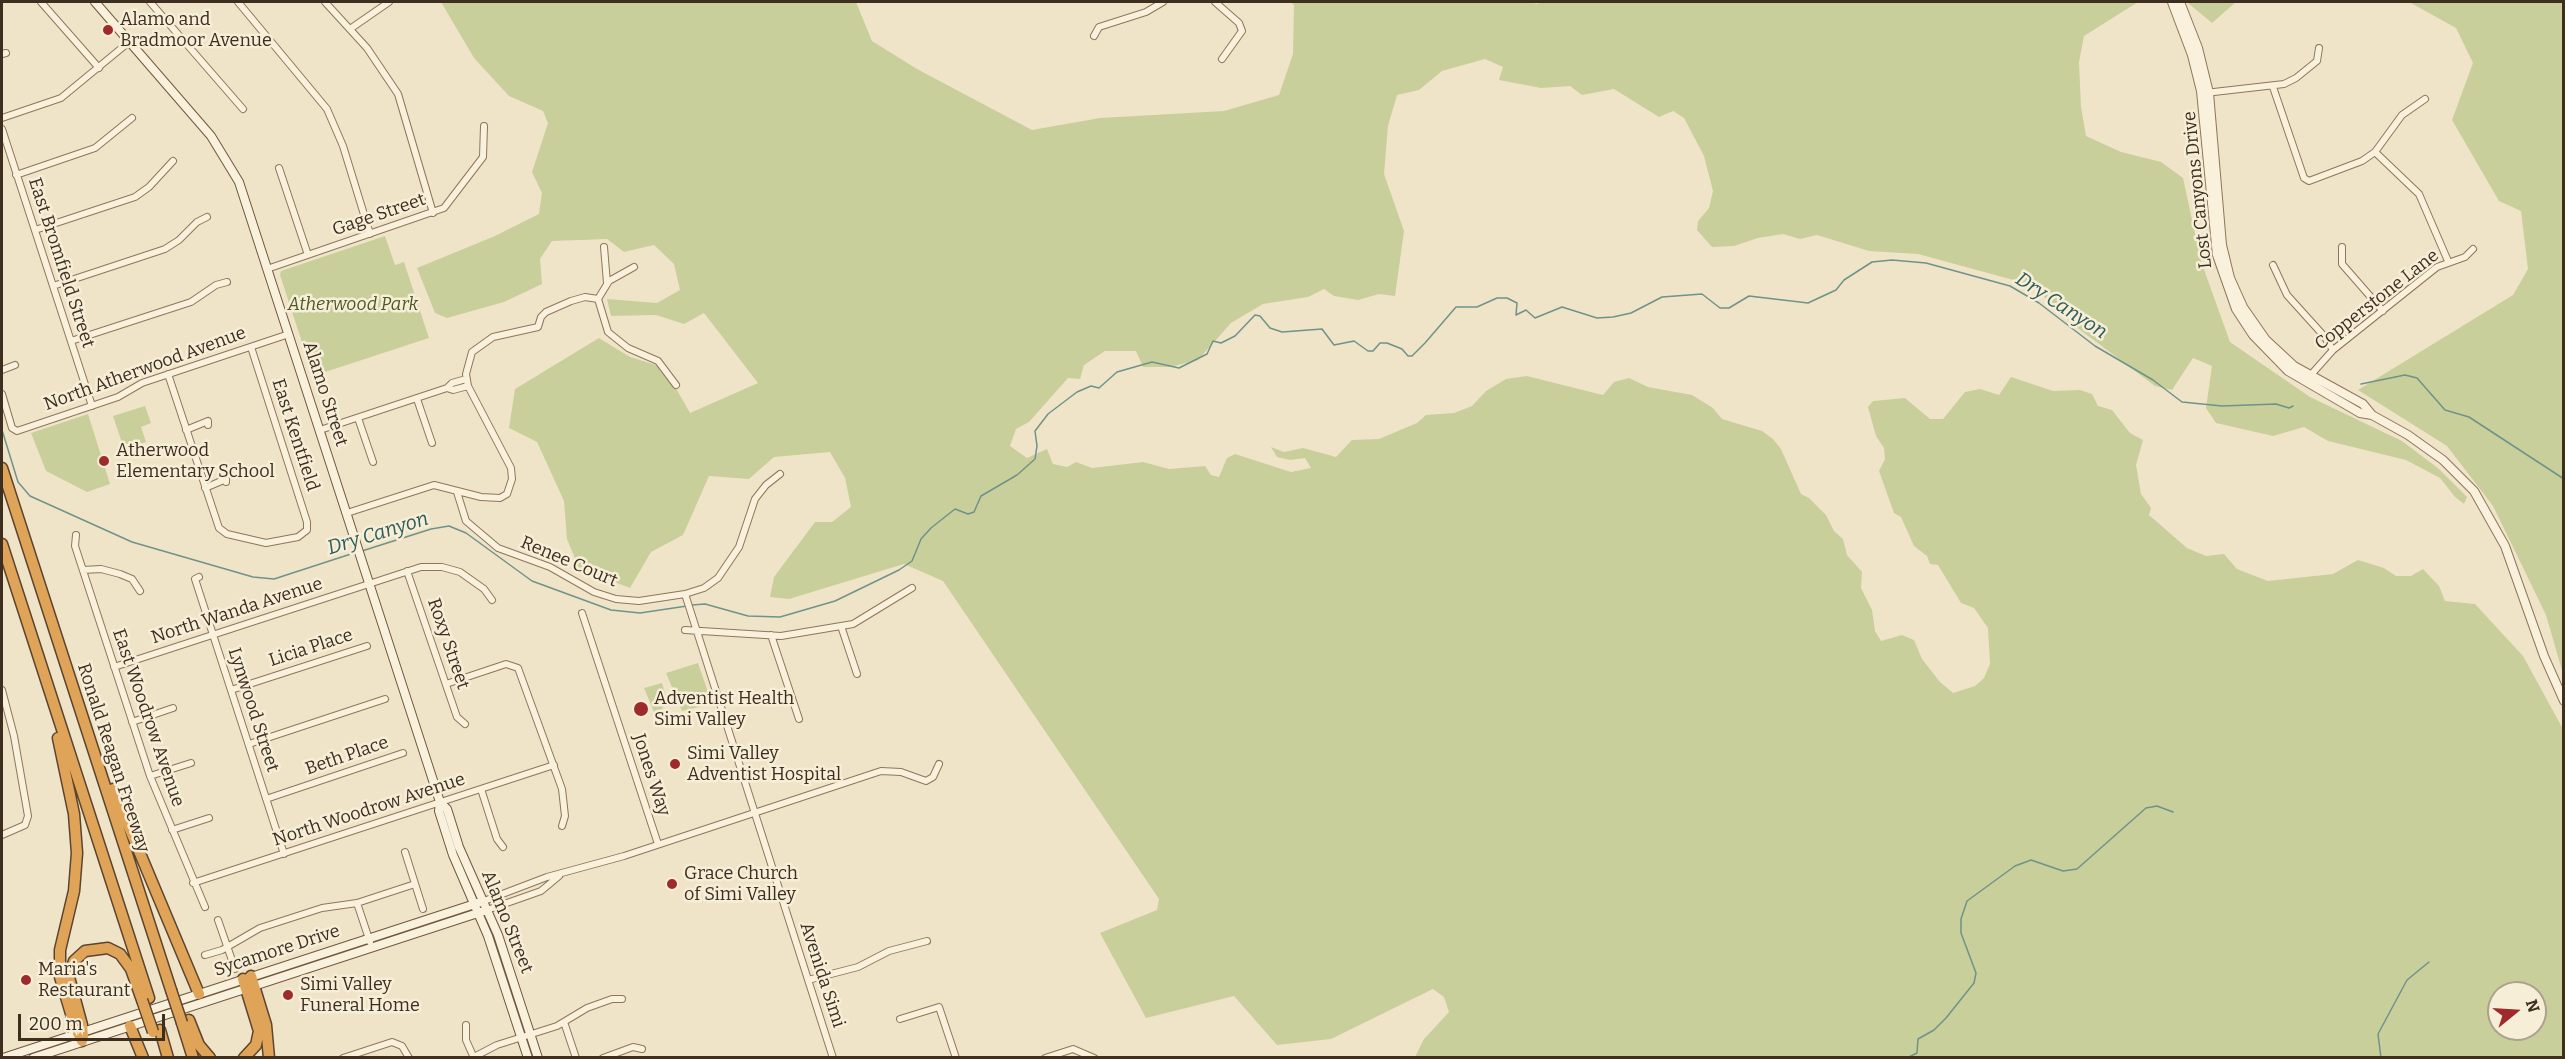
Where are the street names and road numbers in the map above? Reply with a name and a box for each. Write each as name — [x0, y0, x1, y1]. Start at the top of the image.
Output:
street label: Lost Canyons Drive — [2179, 110, 2217, 270]
street label: East Bromfield Street — [23, 175, 99, 351]
street label: Gage Street — [330, 189, 428, 241]
street label: Copperstone Lane — [2311, 245, 2443, 355]
street label: North Atherwood Avenue — [41, 322, 249, 416]
street label: Alamo Street — [298, 339, 352, 449]
street label: East Kentfield — [267, 376, 323, 494]
street label: Renee Court — [517, 532, 621, 592]
street label: North Wanda Avenue — [149, 573, 325, 649]
street label: Roxy Street — [422, 596, 474, 692]
street label: Licia Place — [266, 624, 356, 672]
street label: East Woodrow Avenue — [107, 626, 189, 810]
street label: Lynwood Street — [223, 645, 283, 775]
street label: Ronald Reagan Freeway — [72, 661, 154, 855]
street label: Jones Way — [628, 731, 674, 819]
street label: Beth Place — [303, 732, 391, 780]
street label: North Woodrow Avenue — [270, 769, 468, 851]
street label: Alamo Street — [477, 867, 537, 977]
street label: Avenida Simi — [795, 920, 849, 1030]
street label: Sycamore Drive — [211, 921, 343, 981]

